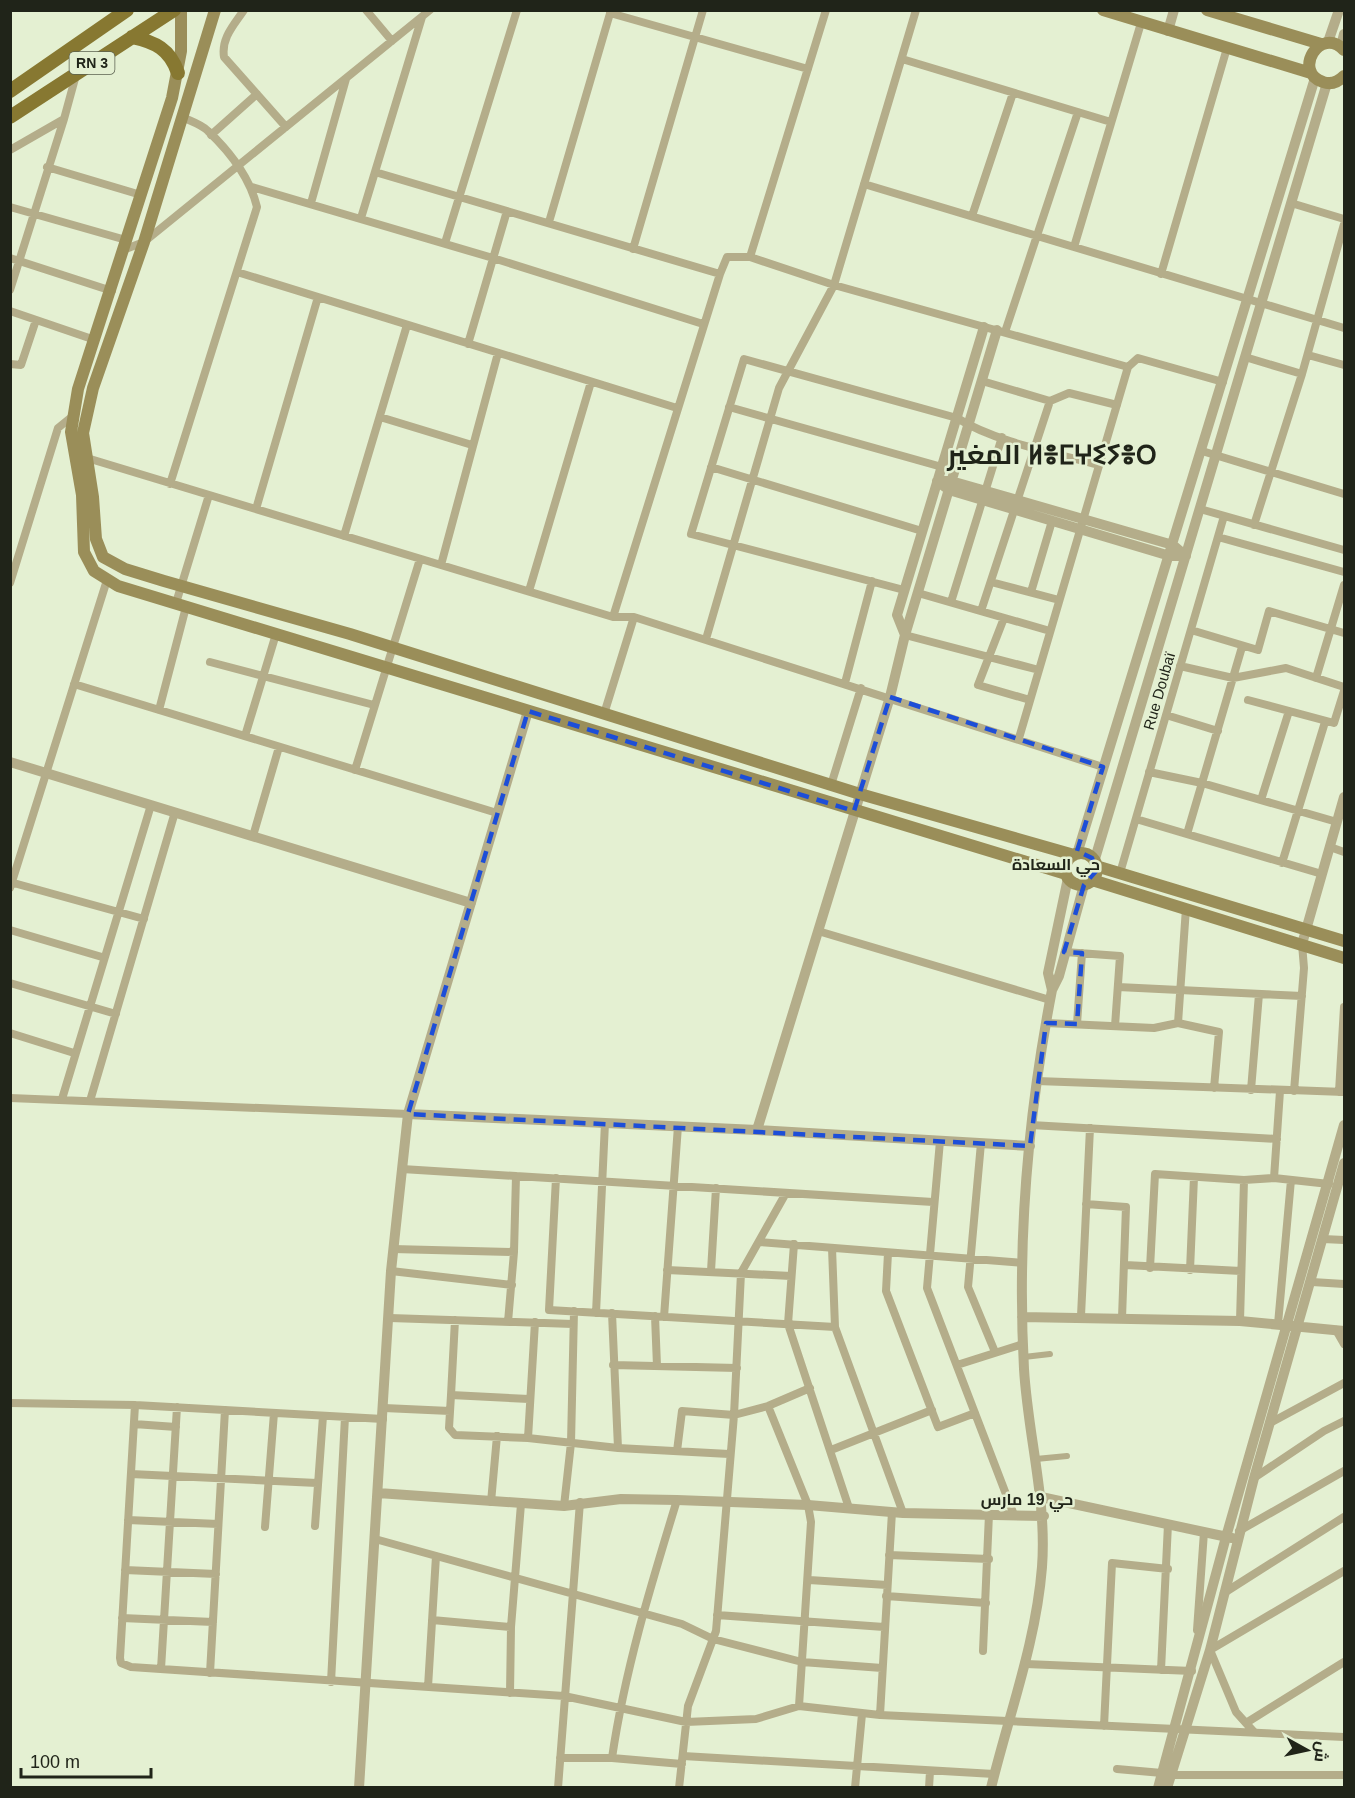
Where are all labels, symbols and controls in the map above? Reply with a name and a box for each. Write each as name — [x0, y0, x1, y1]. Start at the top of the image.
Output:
road number: RN 3 — [70, 52, 115, 74]
district label: المغير ⵍⴻⵎⵖⵉⵢⴻⵔ — [946, 440, 1157, 471]
street label: Rue Doubaï — [1140, 649, 1178, 732]
district label: حي السعادة — [1012, 856, 1100, 877]
district label: حي 19 مارس — [981, 1491, 1073, 1512]
north arrow — [1277, 1720, 1337, 1780]
scale bar — [21, 1741, 152, 1779]
text: ش — [1311, 1741, 1331, 1763]
text: 100 m — [30, 1752, 80, 1772]

